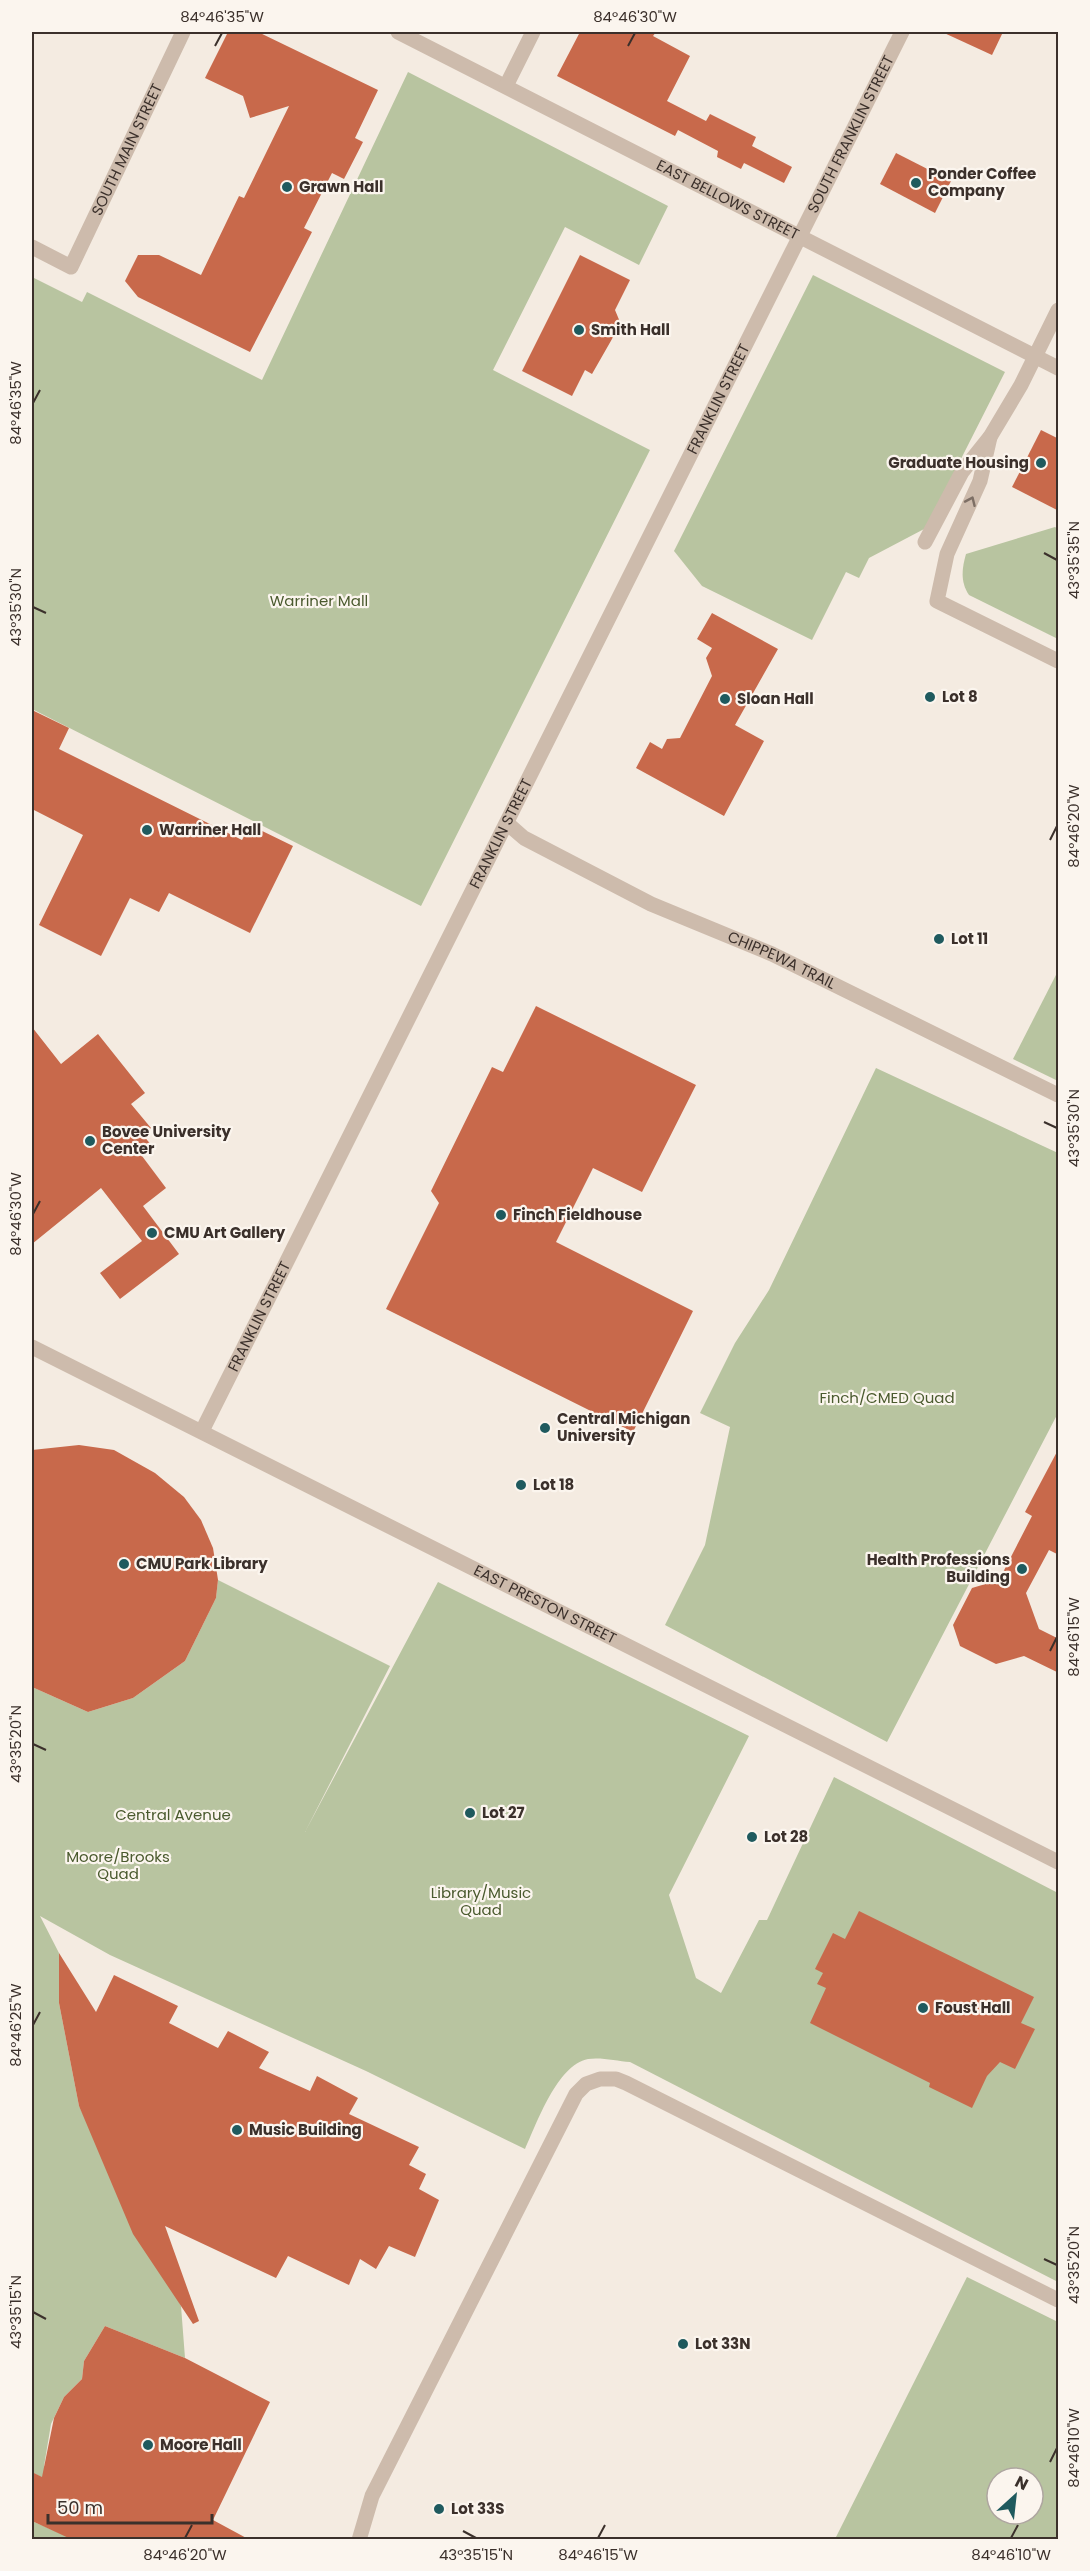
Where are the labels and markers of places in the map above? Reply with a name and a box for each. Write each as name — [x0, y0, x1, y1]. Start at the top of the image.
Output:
place label: Ponder Coffee Company — [928, 163, 1036, 201]
place label: Grawn Hall — [299, 176, 383, 197]
marker: Ponder Coffee Company — [909, 176, 923, 190]
marker: Grawn Hall — [280, 180, 294, 194]
place label: Smith Hall — [591, 319, 670, 340]
marker: Smith Hall — [572, 323, 586, 337]
place label: Graduate Housing — [888, 452, 1029, 473]
marker: Graduate Housing — [1034, 456, 1048, 470]
place label: Lot 8 — [942, 686, 978, 707]
place label: Sloan Hall — [737, 688, 814, 709]
marker: Lot 8 — [923, 690, 937, 704]
marker: Sloan Hall — [718, 692, 732, 706]
place label: Warriner Hall — [159, 819, 261, 840]
marker: Warriner Hall — [140, 823, 154, 837]
place label: Lot 11 — [951, 928, 988, 949]
marker: Lot 11 — [932, 932, 946, 946]
place label: Bovee University Center — [102, 1121, 232, 1159]
marker: Bovee University Center — [83, 1134, 97, 1148]
place label: Finch Fieldhouse — [513, 1204, 642, 1225]
marker: Finch Fieldhouse — [494, 1208, 508, 1222]
place label: CMU Art Gallery — [164, 1222, 286, 1243]
marker: CMU Art Gallery — [145, 1226, 159, 1240]
place label: Central Michigan University — [557, 1408, 690, 1446]
marker: Central Michigan University — [538, 1421, 552, 1435]
place label: Lot 18 — [533, 1474, 574, 1495]
marker: Lot 18 — [514, 1478, 528, 1492]
place label: Health Professions Building — [867, 1549, 1010, 1587]
place label: CMU Park Library — [136, 1553, 268, 1574]
marker: CMU Park Library — [117, 1557, 131, 1571]
marker: Health Professions Building — [1015, 1562, 1029, 1576]
place label: Lot 27 — [482, 1802, 525, 1823]
marker: Lot 27 — [463, 1806, 477, 1820]
place label: Lot 28 — [764, 1826, 808, 1847]
marker: Lot 28 — [745, 1830, 759, 1844]
place label: Foust Hall — [935, 1997, 1011, 2018]
marker: Foust Hall — [916, 2001, 930, 2015]
place label: Music Building — [249, 2119, 362, 2140]
marker: Music Building — [230, 2123, 244, 2137]
place label: Lot 33N — [695, 2333, 750, 2354]
marker: Lot 33N — [676, 2337, 690, 2351]
place label: Moore Hall — [160, 2434, 242, 2455]
marker: Moore Hall — [141, 2438, 155, 2452]
place label: Lot 33S — [451, 2498, 504, 2519]
marker: Lot 33S — [432, 2502, 446, 2516]

